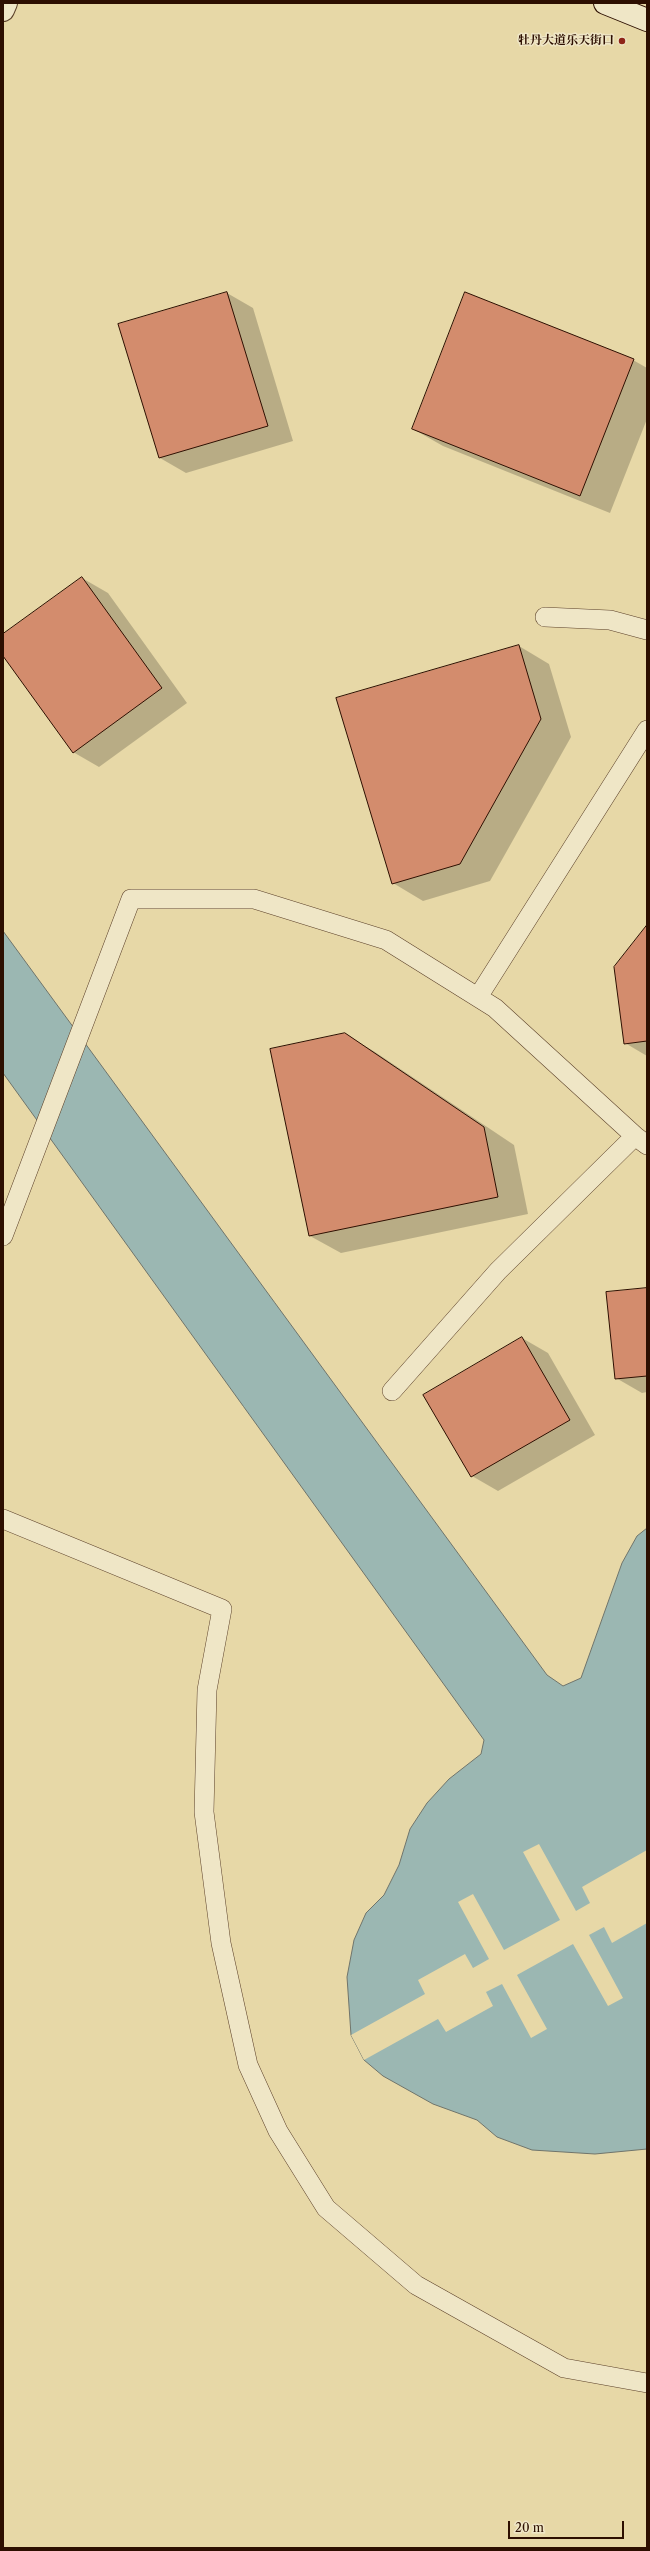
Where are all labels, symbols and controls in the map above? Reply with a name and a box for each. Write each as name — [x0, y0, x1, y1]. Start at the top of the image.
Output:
place label: 牡丹大道乐天街口 — [518, 34, 614, 48]
marker: 牡丹大道乐天街口 — [617, 36, 627, 46]
scale bar — [510, 2513, 626, 2539]
text: 20 m — [515, 2520, 544, 2535]

